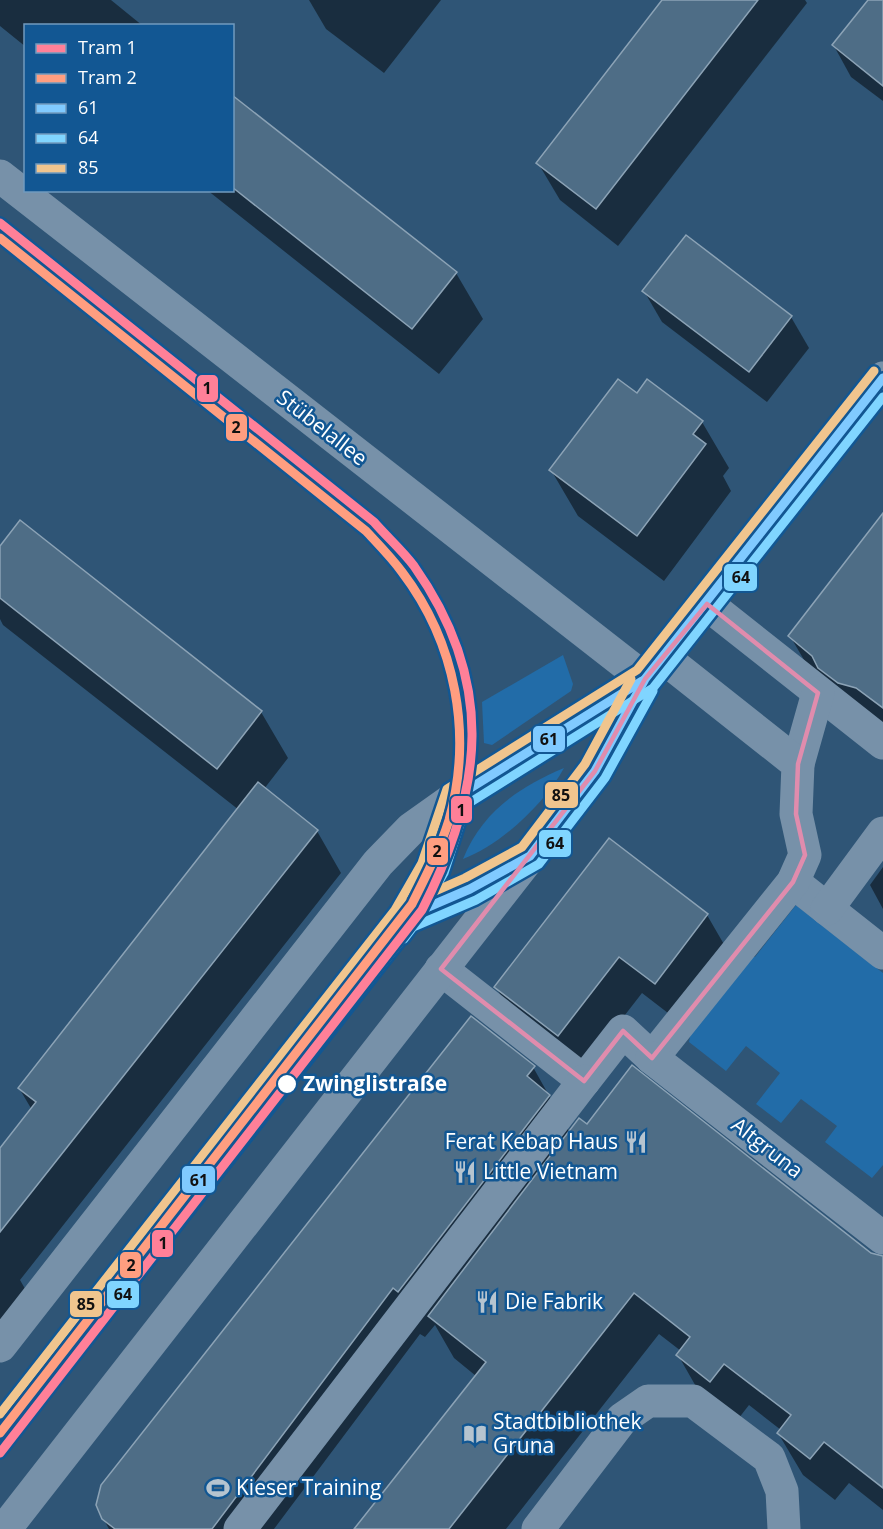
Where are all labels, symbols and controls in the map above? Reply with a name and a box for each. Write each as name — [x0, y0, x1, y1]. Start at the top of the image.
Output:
legend — [24, 24, 234, 192]
text: Tram 1 — [78, 35, 137, 59]
text: Tram 2 — [78, 65, 137, 89]
text: 61 — [78, 95, 99, 119]
text: 64 — [78, 125, 99, 149]
text: 85 — [78, 155, 99, 179]
line badge: 1 — [196, 374, 219, 403]
text: 1 — [202, 377, 212, 399]
street label: Stübelallee — [272, 383, 374, 471]
line badge: 2 — [225, 413, 248, 442]
text: 2 — [231, 416, 241, 438]
line badge: 64 — [723, 563, 758, 592]
text: 64 — [732, 566, 750, 588]
line badge: 61 — [532, 725, 566, 753]
text: 61 — [540, 728, 558, 750]
line badge: 85 — [544, 781, 579, 809]
text: 85 — [552, 784, 570, 806]
line badge: 1 — [450, 795, 473, 824]
text: 1 — [456, 799, 466, 821]
line badge: 64 — [538, 829, 572, 858]
text: 64 — [546, 832, 564, 854]
line badge: 2 — [426, 837, 449, 866]
text: 2 — [432, 840, 442, 862]
place label: Zwinglistraße — [303, 1069, 447, 1097]
marker: Zwinglistraße — [276, 1073, 298, 1095]
street label: Altgruna — [726, 1110, 809, 1184]
place label: Ferat Kebap Haus — [445, 1127, 618, 1155]
restaurant icon: Ferat Kebap Haus — [623, 1129, 649, 1155]
place label: Little Vietnam — [483, 1157, 618, 1185]
restaurant icon: Little Vietnam — [452, 1159, 478, 1185]
line badge: 61 — [181, 1165, 216, 1194]
text: 61 — [190, 1169, 208, 1191]
line badge: 1 — [151, 1229, 174, 1258]
text: 1 — [158, 1232, 168, 1254]
line badge: 2 — [119, 1251, 142, 1279]
text: 2 — [126, 1254, 136, 1276]
line badge: 64 — [106, 1280, 140, 1309]
text: 64 — [114, 1283, 132, 1305]
place label: Die Fabrik — [505, 1287, 603, 1315]
restaurant icon: Die Fabrik — [474, 1289, 500, 1315]
line badge: 85 — [69, 1290, 103, 1318]
text: 85 — [77, 1293, 95, 1315]
place label: Stadtbibliothek Gruna — [493, 1407, 641, 1459]
library icon: Stadtbibliothek Gruna — [462, 1421, 488, 1447]
place label: Kieser Training — [236, 1473, 381, 1501]
sports icon: Kieser Training — [205, 1475, 231, 1501]

